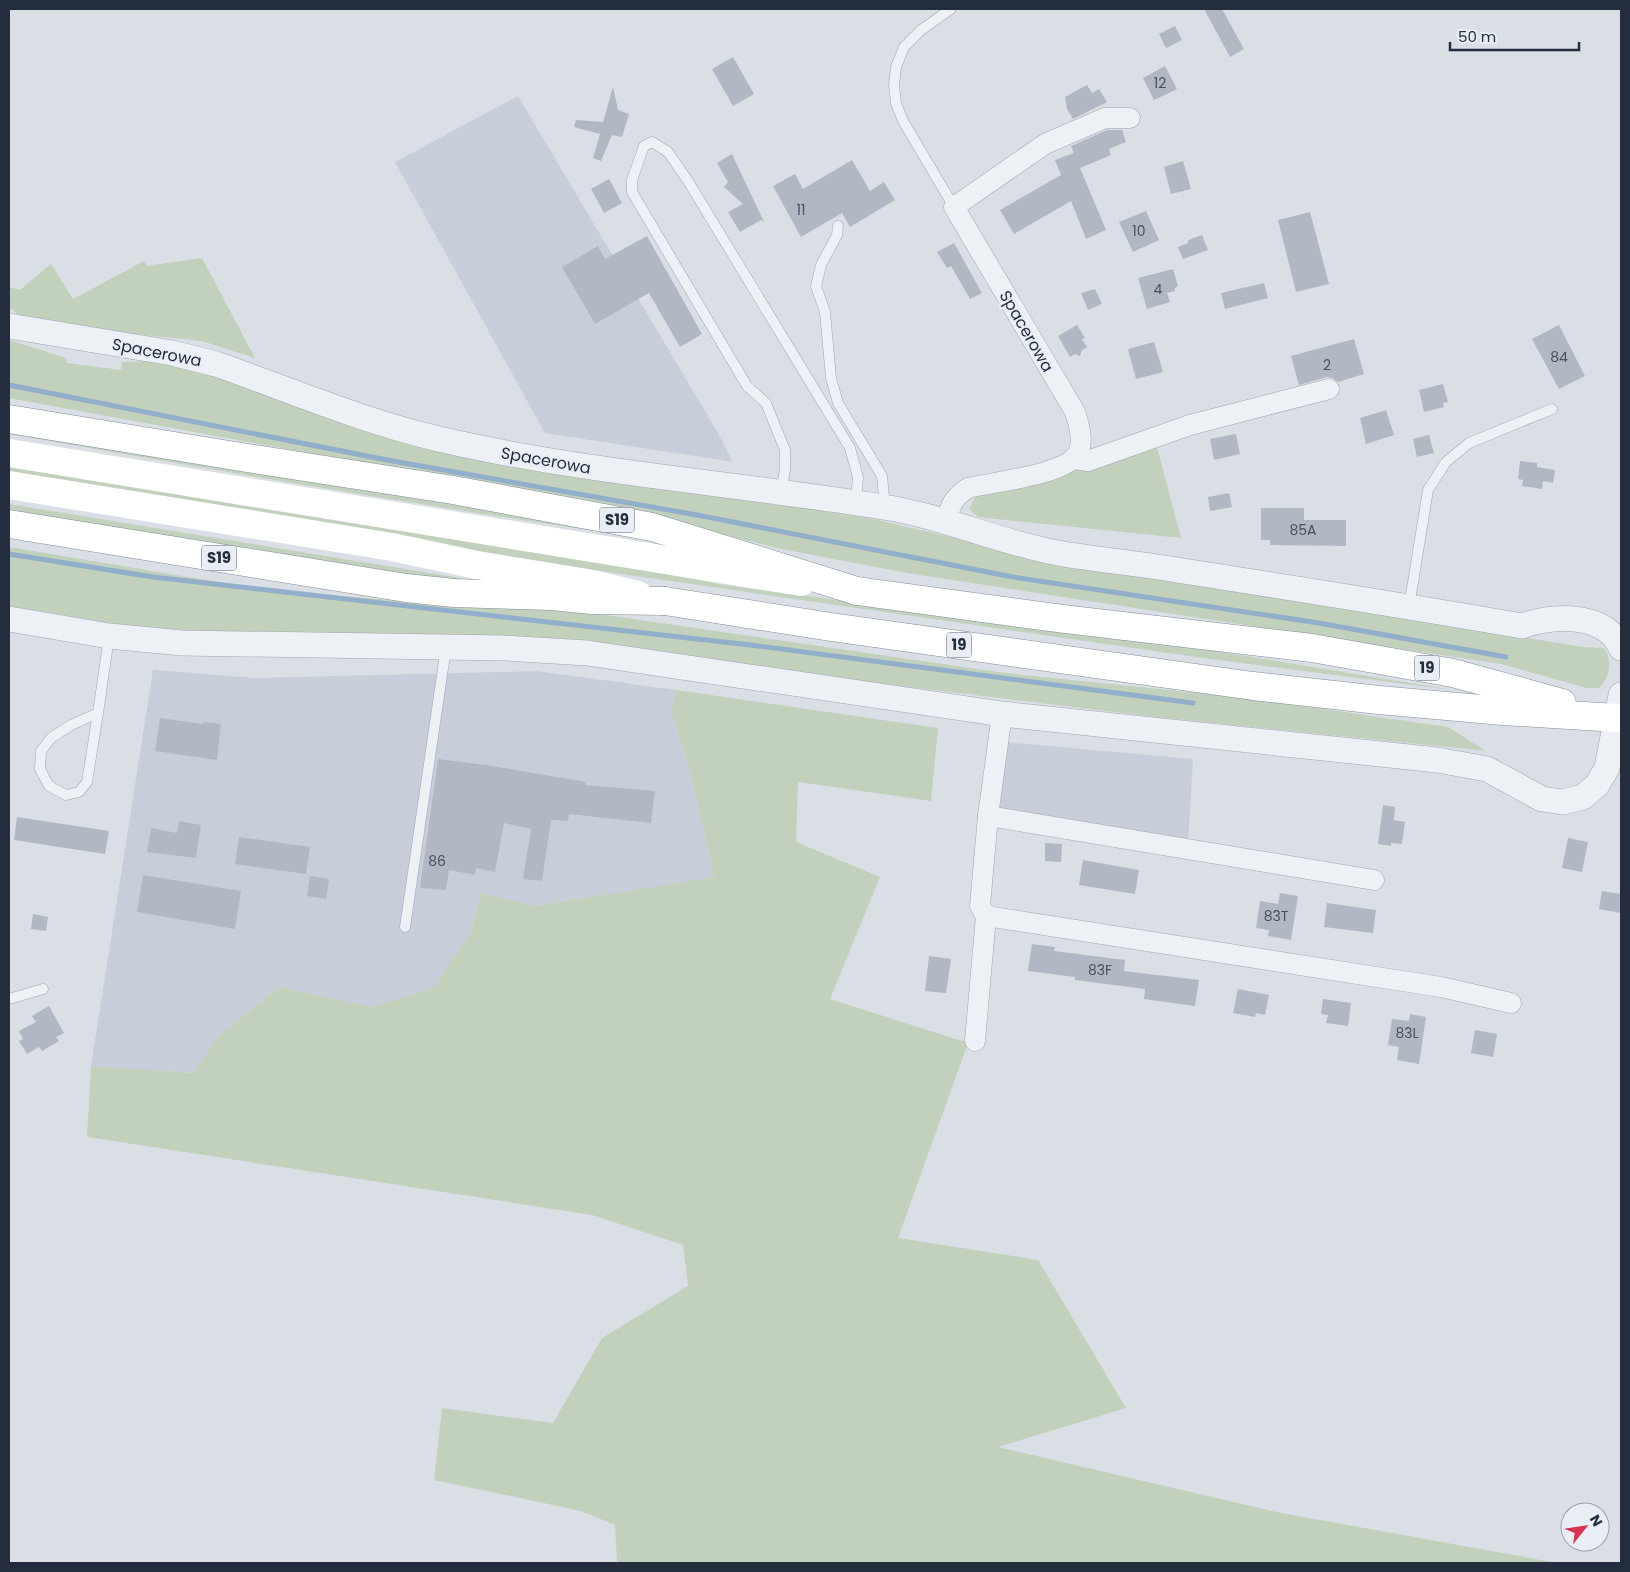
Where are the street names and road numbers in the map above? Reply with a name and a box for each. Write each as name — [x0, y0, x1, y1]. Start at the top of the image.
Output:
street label: Spacerowa — [994, 286, 1059, 376]
street label: Spacerowa — [110, 333, 204, 372]
street label: Spacerowa — [499, 441, 593, 480]
road number: S19 — [600, 508, 634, 532]
road number: S19 — [202, 546, 236, 570]
road number: 19 — [946, 632, 972, 658]
road number: 19 — [1414, 656, 1440, 680]

